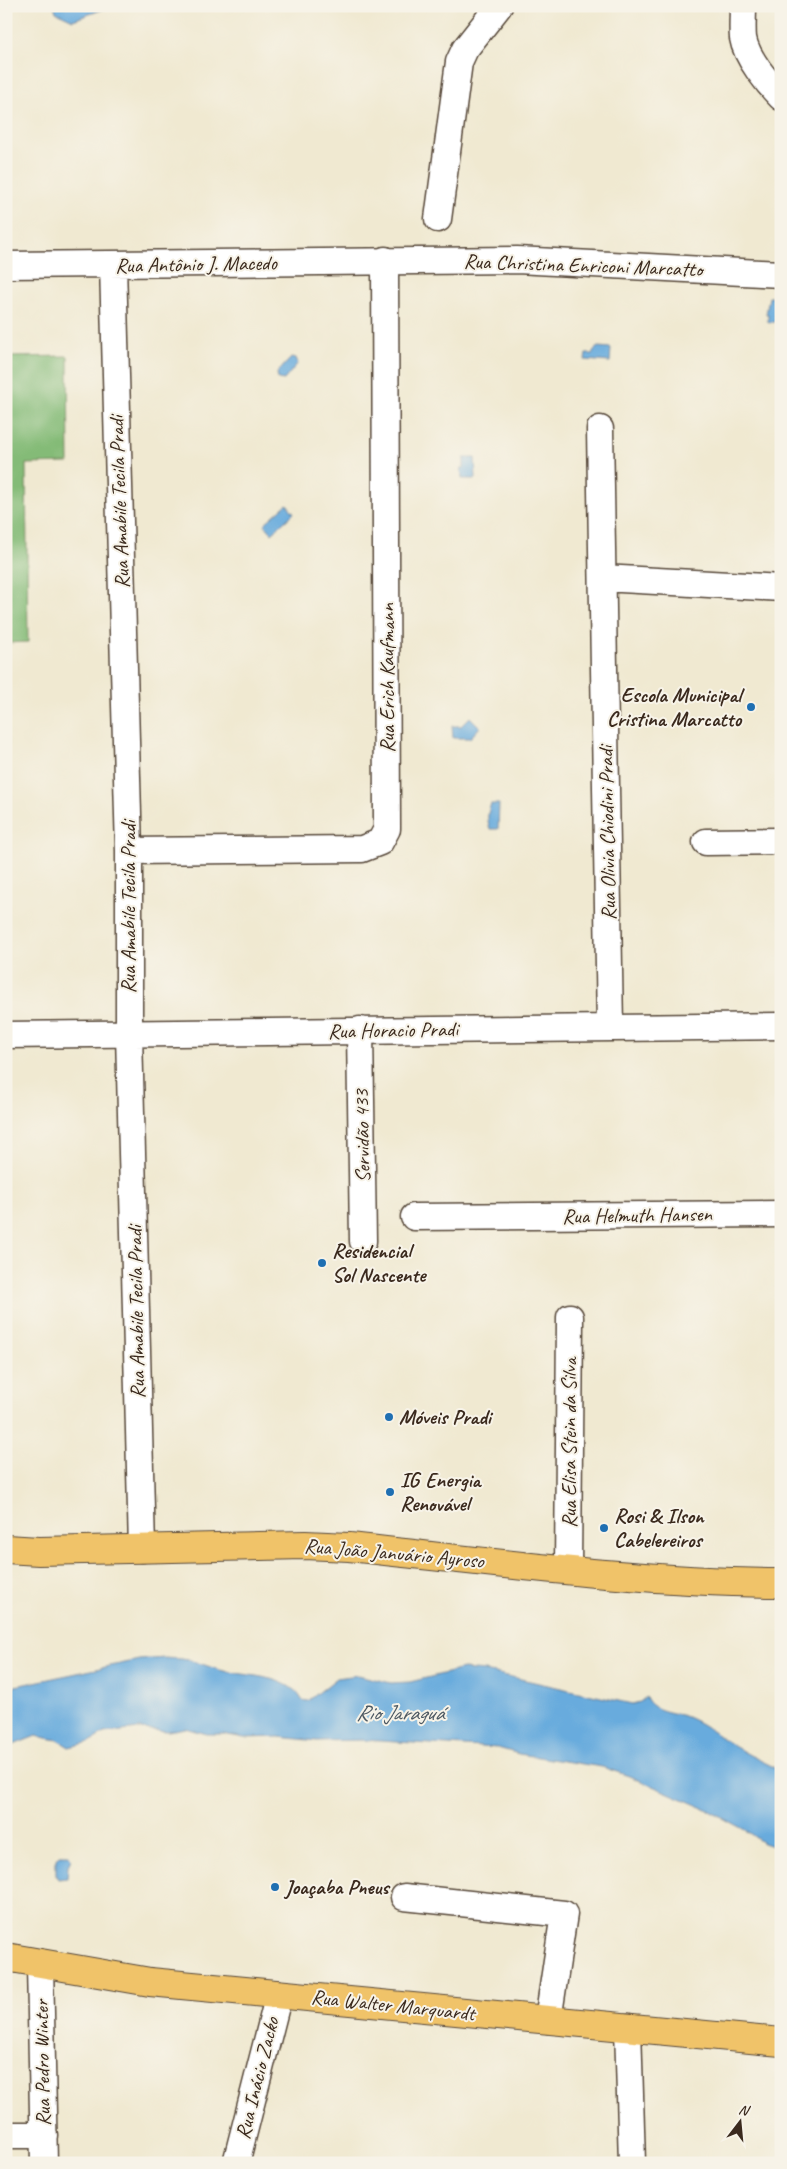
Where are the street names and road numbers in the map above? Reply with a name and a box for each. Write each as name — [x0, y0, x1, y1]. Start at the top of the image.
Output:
street label: Rua Christina Enriconi Marcatto — [463, 248, 705, 282]
street label: Rua Antônio J. Macedo — [115, 250, 279, 278]
street label: Rua Amabile Tecila Pradi — [103, 412, 135, 589]
street label: Rua Erich Kaufmann — [374, 603, 400, 753]
street label: Rua Olivia Chiodini Pradi — [592, 742, 622, 921]
street label: Rua Amabile Tecila Pradi — [115, 817, 141, 994]
street label: Rua Horacio Pradi — [328, 1016, 461, 1044]
street label: Servidão 433 — [348, 1088, 376, 1183]
street label: Rua Helmuth Hansen — [562, 1201, 713, 1229]
street label: Rua Amabile Tecila Pradi — [121, 1222, 151, 1399]
street label: Rua Elisa Stein da Silva — [556, 1356, 582, 1528]
street label: Rua João Januário Ayroso — [303, 1532, 486, 1574]
street label: Rua Walter Marquardt — [310, 1983, 478, 2027]
street label: Rua Pedro Winter — [28, 1998, 56, 2126]
street label: Rua Inácio Zacko — [229, 2013, 285, 2142]

